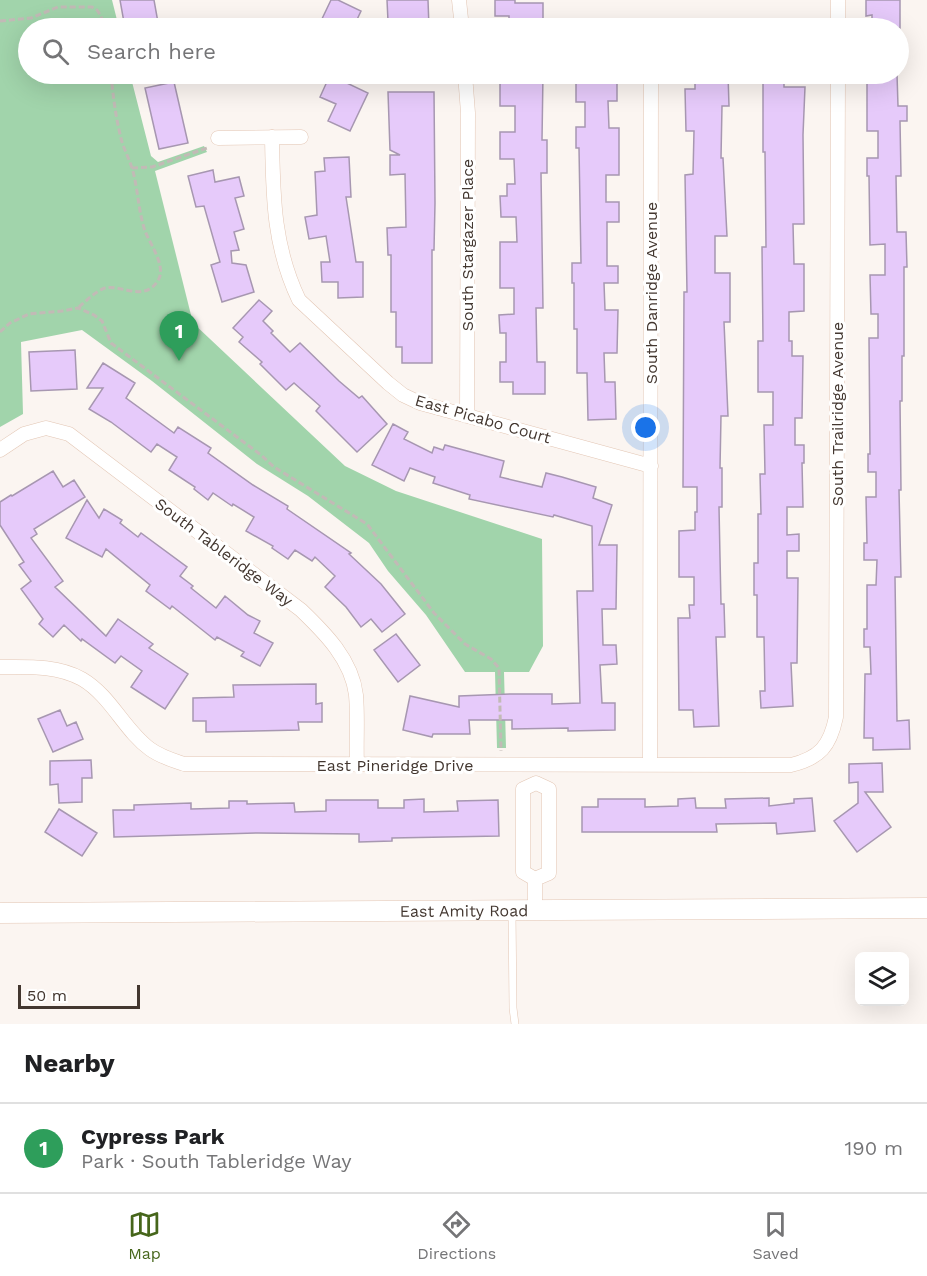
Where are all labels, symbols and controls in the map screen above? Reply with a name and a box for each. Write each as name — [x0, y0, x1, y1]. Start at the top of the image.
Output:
search box — [18, 18, 909, 84]
icon: search — [39, 35, 72, 68]
text: Search here — [87, 39, 216, 64]
street label: South Stargazer Place — [458, 159, 477, 331]
street label: South Danridge Avenue — [642, 202, 661, 384]
pin: 1 — [160, 312, 198, 361]
street label: South Trailridge Avenue — [828, 322, 847, 506]
street label: East Picabo Court — [413, 391, 553, 448]
your location — [631, 413, 660, 442]
street label: South Tableridge Way — [151, 494, 297, 611]
street label: East Pineridge Drive — [317, 756, 473, 775]
street label: East Amity Road — [400, 901, 528, 920]
map controls — [855, 952, 909, 1006]
button: layers — [855, 952, 909, 1006]
scale bar — [18, 982, 140, 1010]
text: 50 m — [27, 986, 67, 1005]
text: Nearby — [24, 1048, 115, 1078]
text: Cypress Park — [81, 1124, 225, 1149]
text: 1 — [39, 1136, 48, 1160]
text: 190 m — [845, 1136, 903, 1160]
text: Park · South Tableridge Way — [81, 1149, 352, 1173]
tab: Map — [128, 1208, 161, 1263]
tab: Directions — [417, 1208, 496, 1263]
tab: Saved — [752, 1208, 799, 1263]

